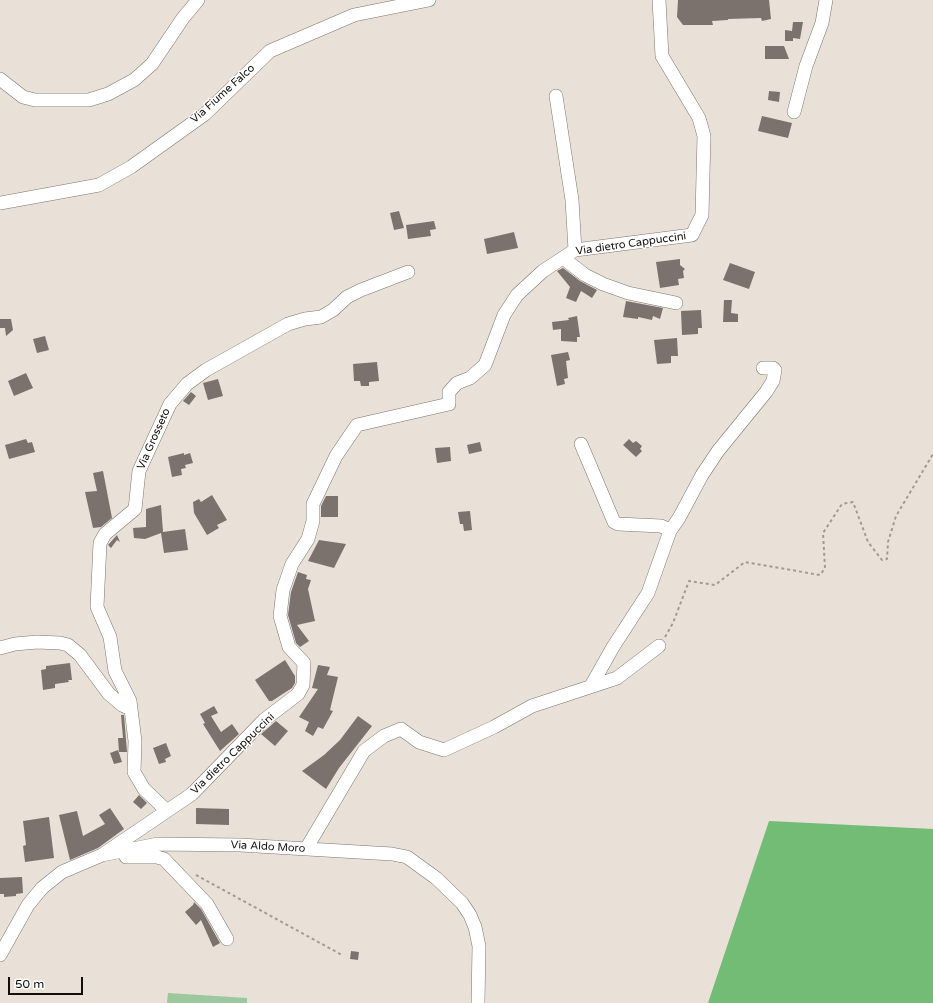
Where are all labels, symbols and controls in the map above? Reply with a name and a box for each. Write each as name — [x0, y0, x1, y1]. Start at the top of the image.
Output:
street label: Via Fiume Falco — [188, 62, 258, 126]
street label: Via dietro Cappuccini — [575, 230, 687, 258]
street label: Via Grosseto — [135, 406, 173, 472]
street label: Via dietro Cappuccini — [188, 711, 278, 797]
street label: Via Aldo Moro — [230, 838, 306, 856]
scale bar — [10, 969, 85, 995]
text: 50 m — [15, 977, 44, 991]

